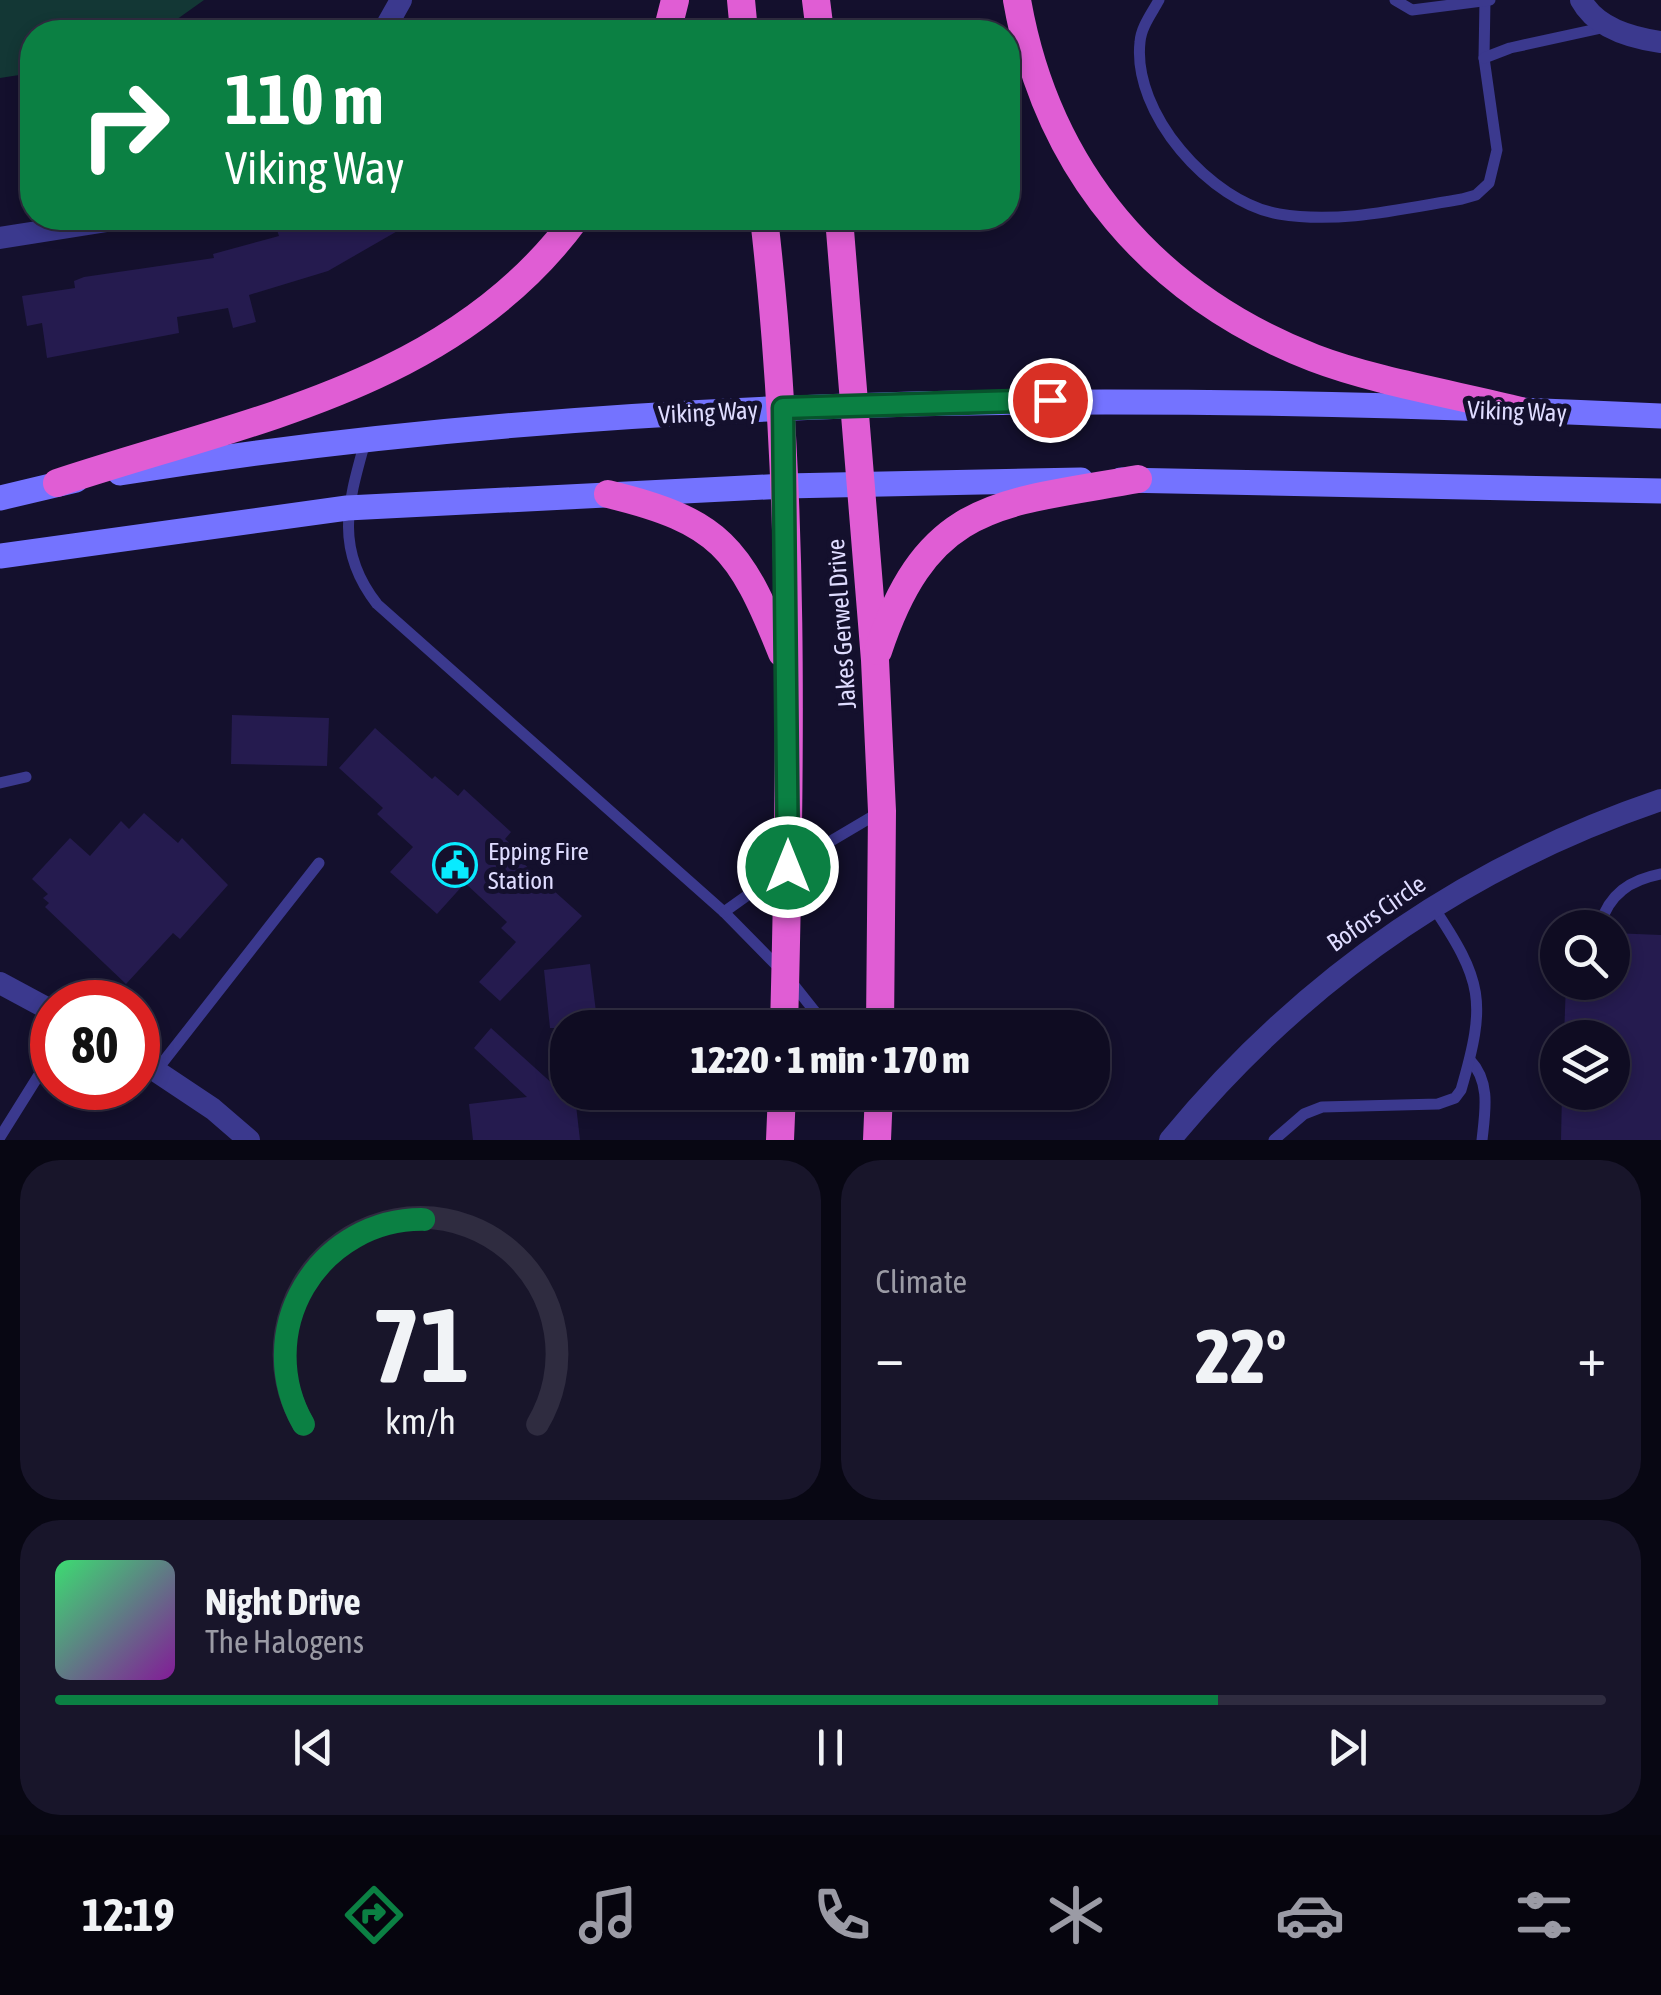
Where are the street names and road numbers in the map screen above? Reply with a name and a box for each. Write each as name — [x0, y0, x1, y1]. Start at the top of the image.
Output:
street label: Viking Way — [658, 395, 758, 429]
street label: Viking Way — [1467, 395, 1567, 427]
street label: Jakes Gerwel Drive — [821, 538, 861, 710]
street label: Bofors Circle — [1322, 869, 1430, 957]

